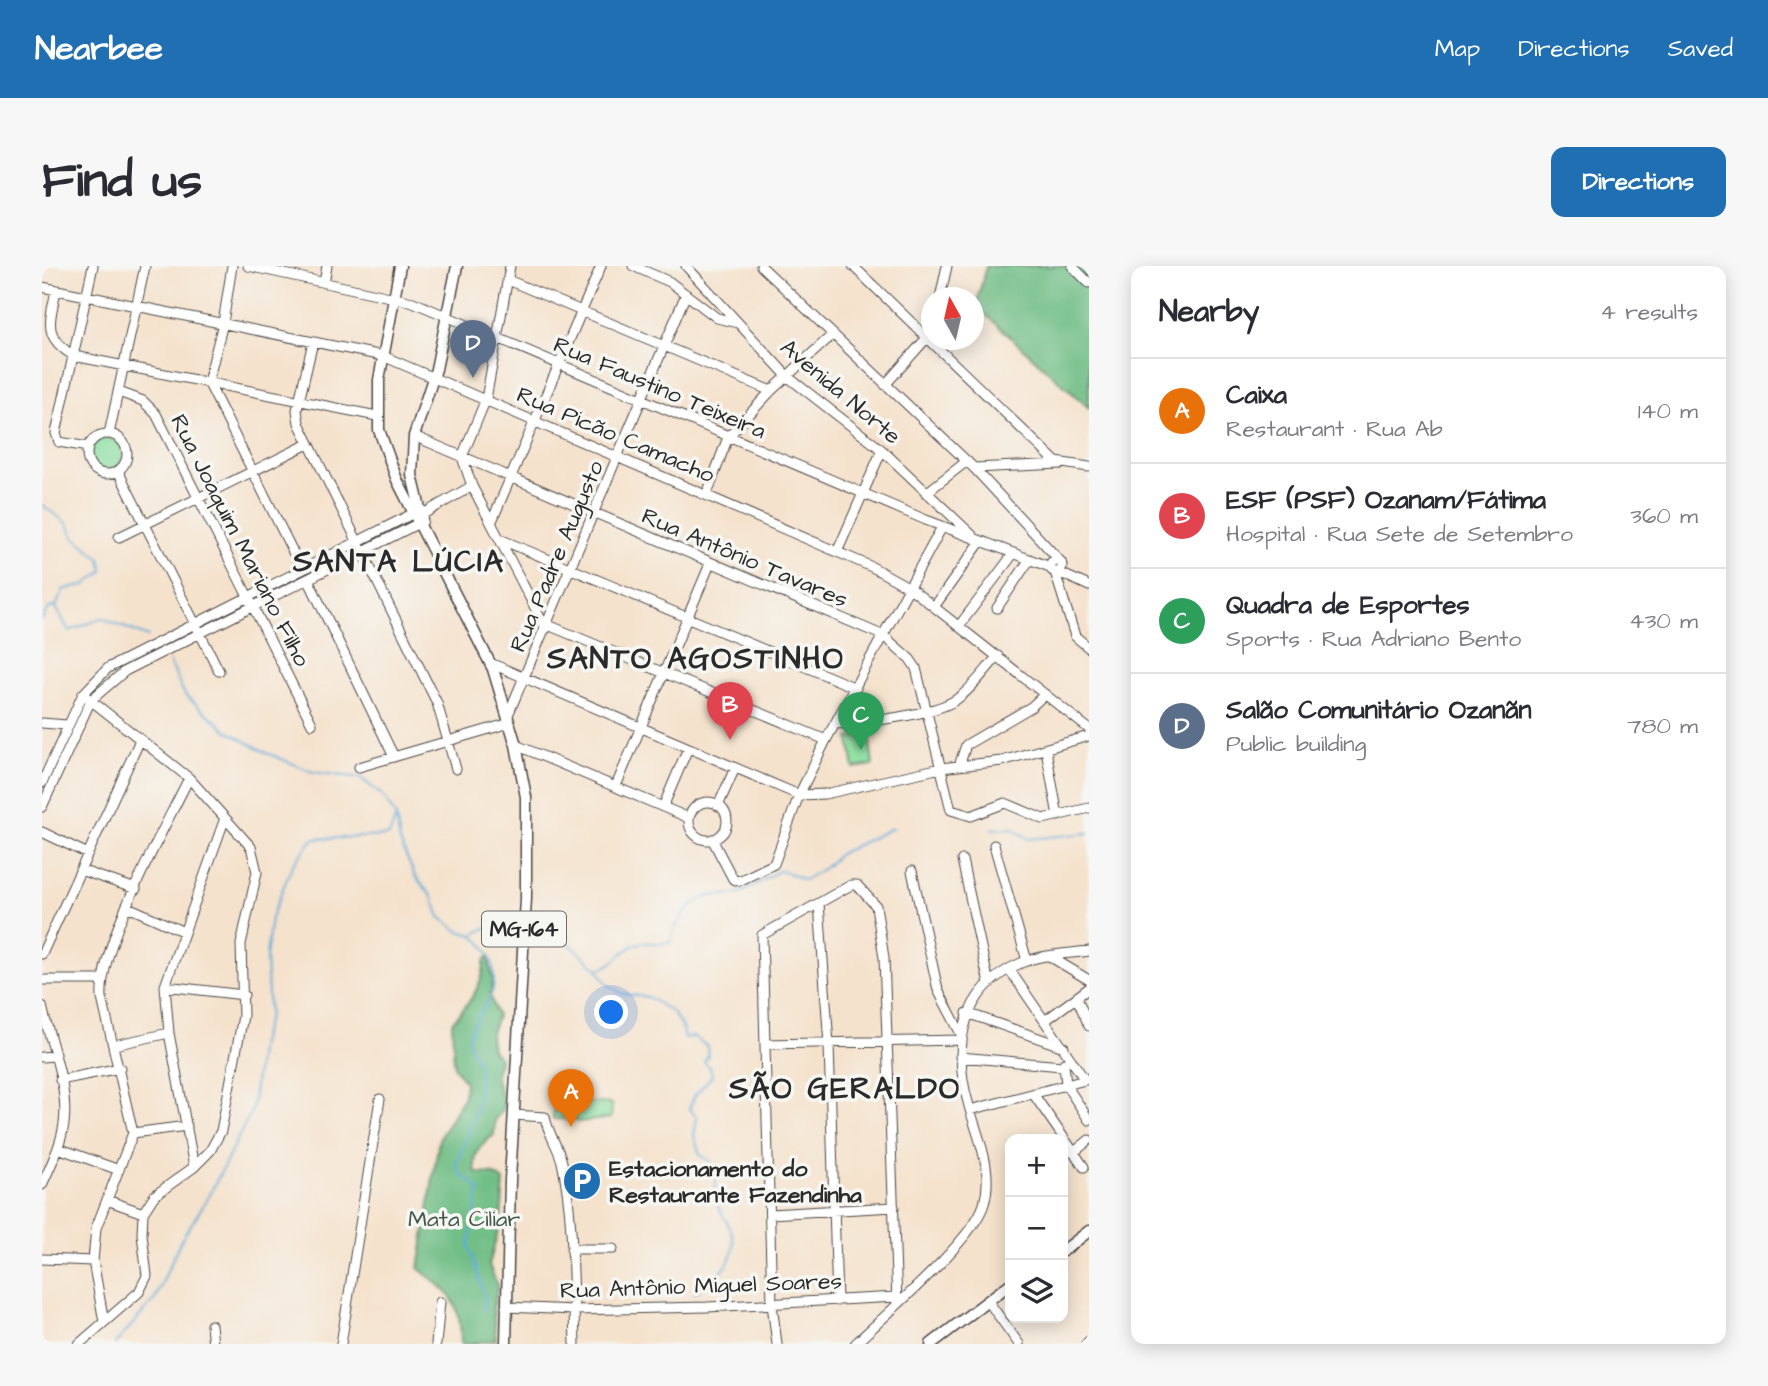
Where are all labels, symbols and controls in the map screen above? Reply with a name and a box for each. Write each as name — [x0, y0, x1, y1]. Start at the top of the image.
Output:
text: Nearbee — [35, 26, 163, 72]
text: Map — [1435, 32, 1480, 66]
text: Directions — [1518, 32, 1630, 66]
text: Saved — [1668, 32, 1733, 66]
button: Directions — [1551, 147, 1726, 217]
text: Find us — [42, 148, 202, 216]
north arrow — [921, 287, 984, 350]
text: Nearby — [1159, 291, 1259, 333]
text: 4 results — [1600, 296, 1698, 328]
pin: D — [450, 320, 496, 378]
street label: Rua Faustino Teixeira — [549, 329, 771, 447]
street label: Avenida Norte — [773, 332, 908, 452]
text: Caixa — [1226, 377, 1287, 413]
street label: Rua Picão Camacho — [512, 379, 719, 491]
text: A — [1175, 395, 1189, 427]
text: 140 m — [1638, 395, 1698, 427]
street label: Rua Joaquim Mariano Filho — [162, 409, 318, 672]
text: Restaurant · Rua Ab — [1226, 413, 1443, 445]
street label: Rua Padre Augusto — [502, 456, 613, 657]
text: ESF (PSF) Ozanam/Fátima — [1226, 482, 1546, 518]
street label: Rua Antônio Tavares — [637, 500, 853, 616]
text: B — [1174, 500, 1190, 532]
text: 360 m — [1630, 500, 1698, 532]
text: Hospital · Rua Sete de Setembro — [1226, 518, 1573, 550]
district label: SANTA LÚCIA — [292, 541, 505, 583]
text: Quadra de Esportes — [1226, 587, 1470, 623]
text: C — [1174, 605, 1190, 637]
text: 430 m — [1629, 605, 1698, 637]
text: Sports · Rua Adriano Bento — [1226, 623, 1521, 655]
district label: SANTO AGOSTINHO — [546, 638, 845, 680]
pin: B — [707, 682, 753, 740]
pin: C — [838, 692, 884, 750]
text: Salão Comunitário Ozanãn — [1226, 692, 1532, 728]
text: D — [1175, 710, 1189, 742]
text: 780 m — [1627, 710, 1698, 742]
text: Public building — [1226, 728, 1366, 760]
road number: MG-164 — [482, 912, 566, 946]
your location — [594, 995, 628, 1029]
district label: SÃO GERALDO — [728, 1068, 961, 1110]
pin: A — [548, 1069, 594, 1127]
map controls — [1005, 1134, 1068, 1323]
button: + — [1005, 1134, 1068, 1197]
place label: Estacionamento do Restaurante Fazendinha — [609, 1153, 862, 1211]
parking icon: Estacionamento do Restaurante Fazendinha — [561, 1160, 603, 1202]
button: − — [1005, 1197, 1068, 1260]
park label: Mata Ciliar — [408, 1203, 520, 1235]
button: layers — [1005, 1260, 1068, 1323]
street label: Rua Antônio Miguel Soares — [560, 1265, 843, 1308]

